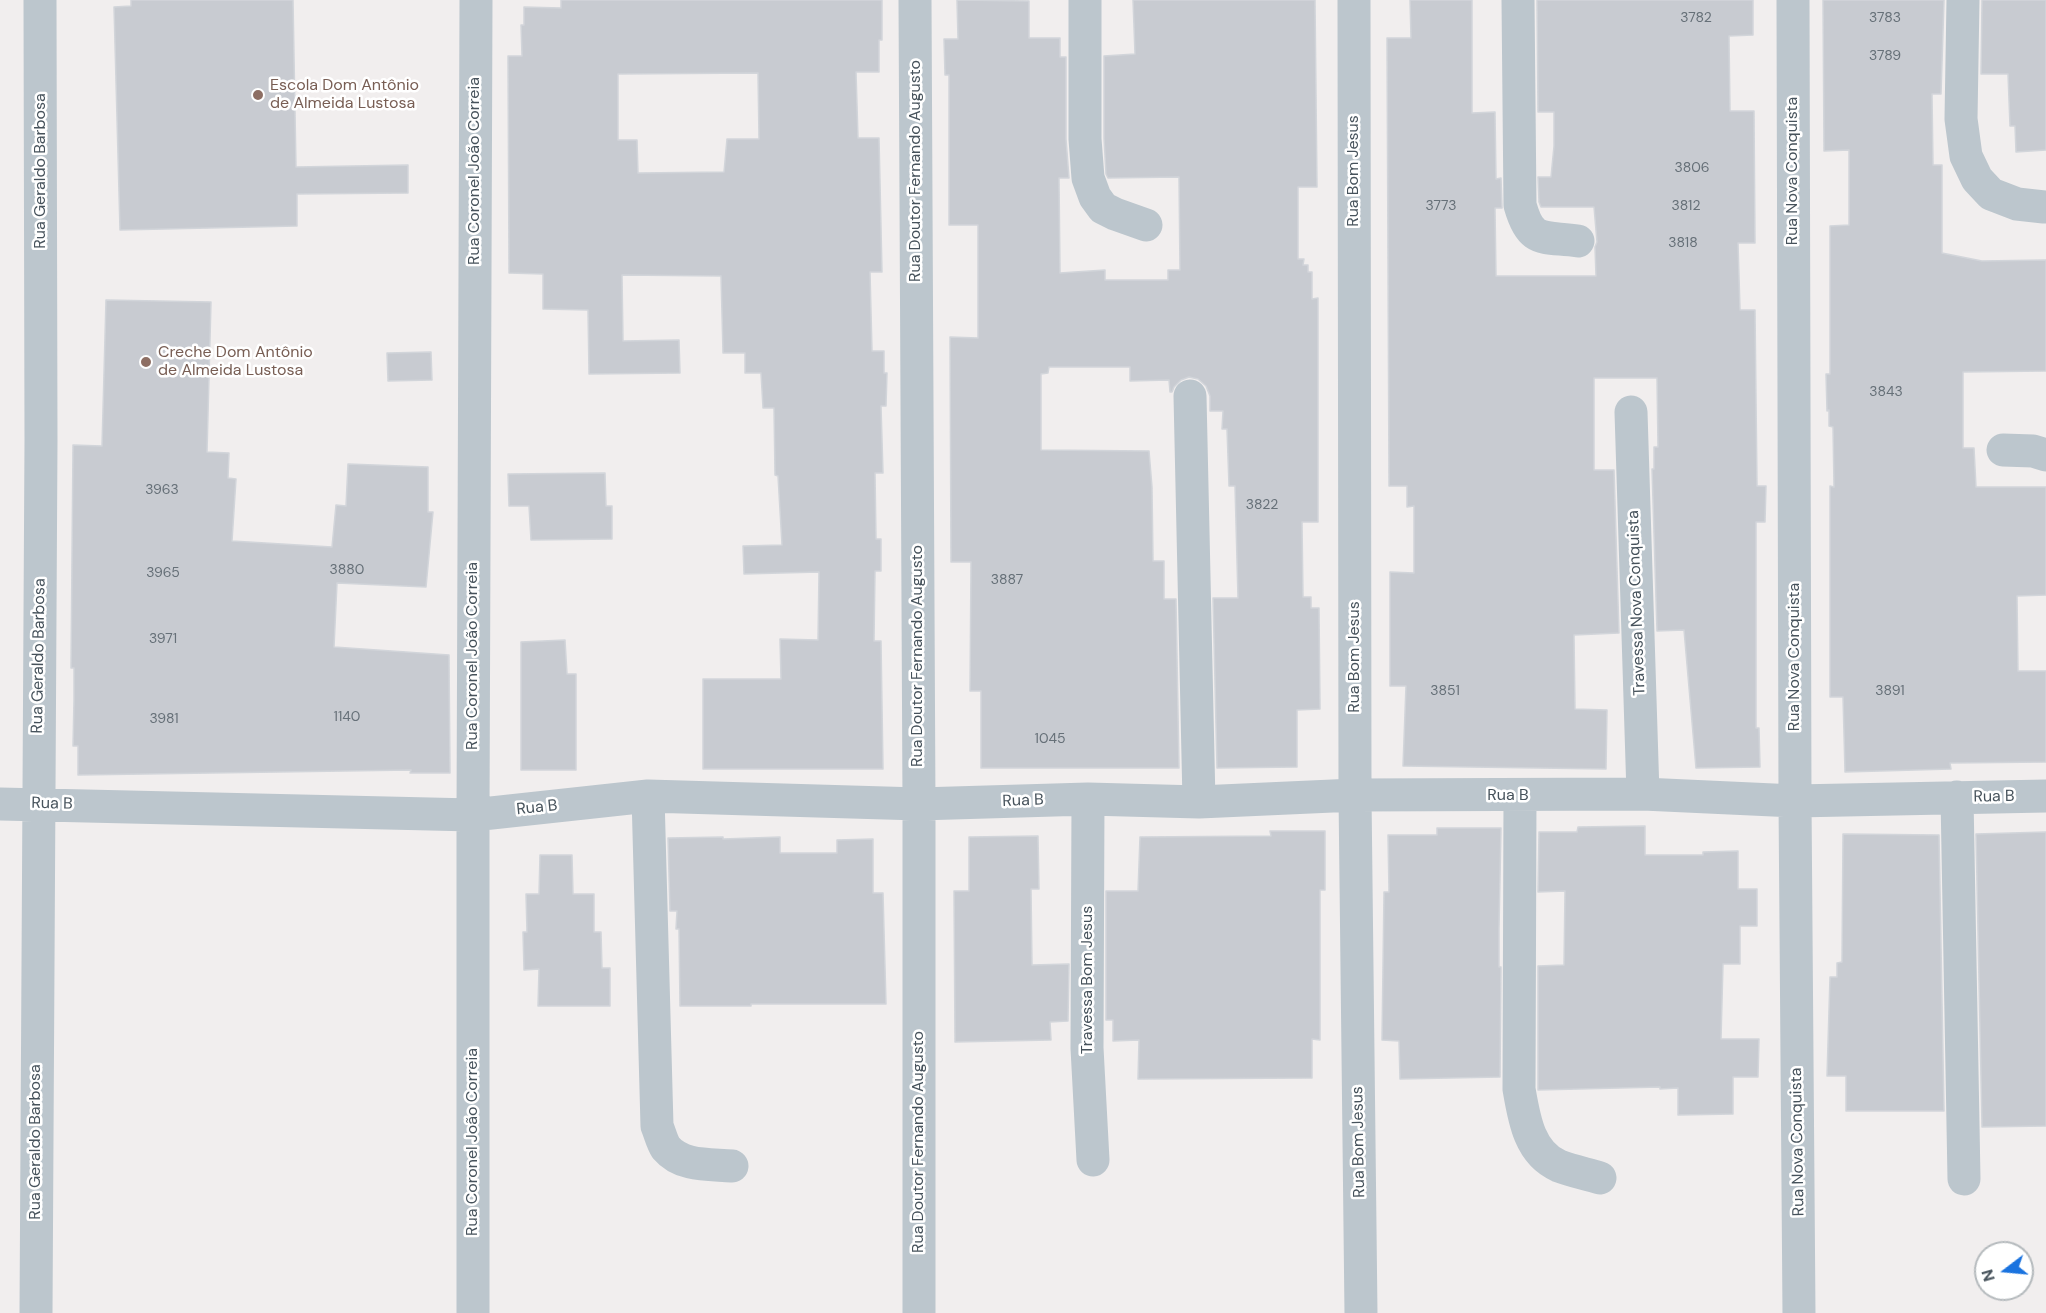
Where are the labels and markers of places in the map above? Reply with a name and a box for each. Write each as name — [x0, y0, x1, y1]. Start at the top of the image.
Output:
place label: Escola Dom Antônio de Almeida Lustosa — [270, 76, 419, 114]
marker: Escola Dom Antônio de Almeida Lustosa — [251, 88, 265, 102]
place label: Creche Dom Antônio de Almeida Lustosa — [158, 343, 313, 381]
marker: Creche Dom Antônio de Almeida Lustosa — [139, 355, 153, 369]

